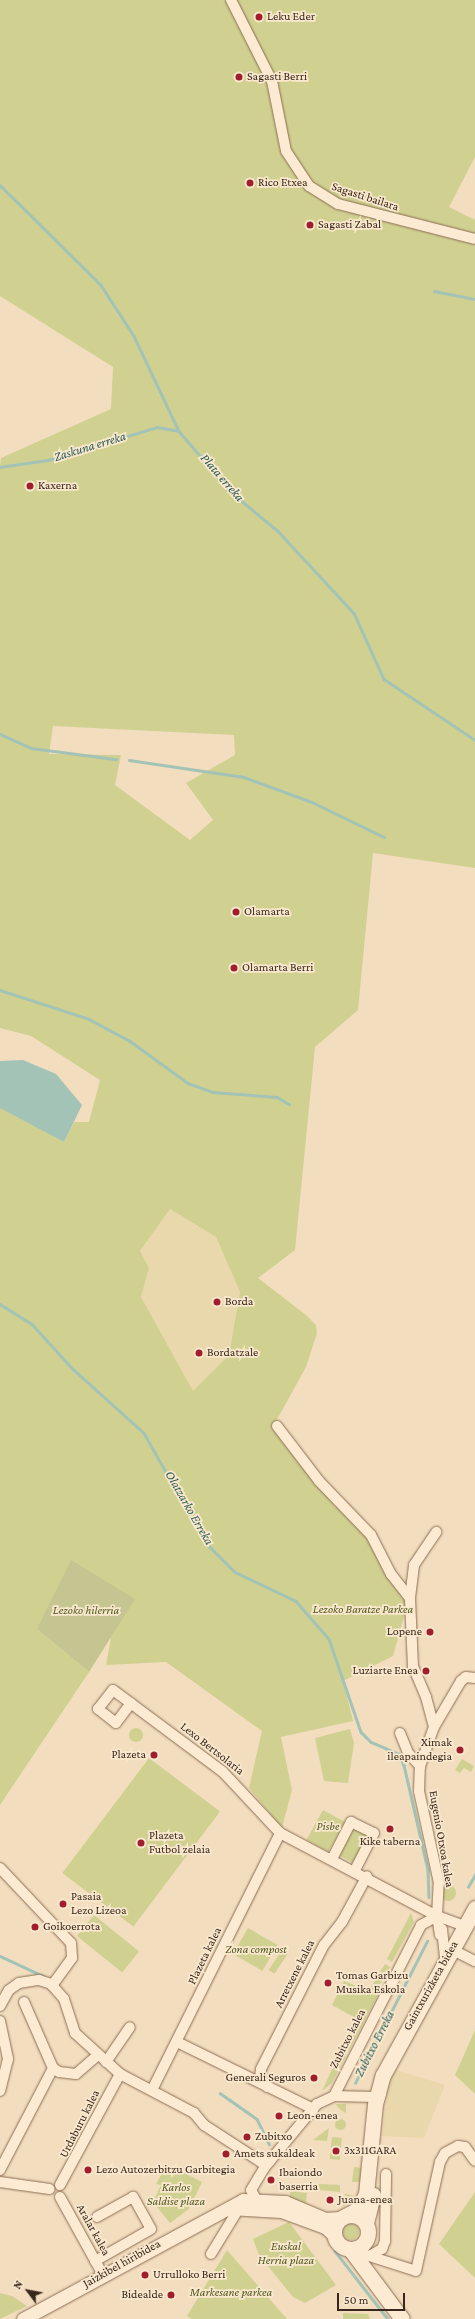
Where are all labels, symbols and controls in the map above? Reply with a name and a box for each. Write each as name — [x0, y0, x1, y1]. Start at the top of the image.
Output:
place label: Leku Eder — [267, 10, 315, 24]
marker: Leku Eder — [254, 12, 264, 22]
place label: Sagasti Berri — [247, 70, 307, 84]
marker: Sagasti Berri — [234, 72, 244, 82]
place label: Rico Etxea — [258, 176, 308, 190]
marker: Rico Etxea — [245, 178, 255, 188]
street label: Sagasti bailara — [330, 179, 400, 215]
place label: Sagasti Zabal — [318, 218, 381, 232]
marker: Sagasti Zabal — [305, 220, 315, 230]
water label: Zaskuna erreka — [52, 429, 128, 465]
water label: Plata erreka — [197, 451, 247, 505]
place label: Kaxerna — [38, 479, 77, 493]
marker: Kaxerna — [25, 481, 35, 491]
place label: Olamarta — [244, 905, 290, 919]
marker: Olamarta — [231, 907, 241, 917]
place label: Olamarta Berri — [242, 961, 313, 975]
marker: Olamarta Berri — [229, 963, 239, 973]
place label: Borda — [225, 1295, 253, 1309]
marker: Borda — [212, 1297, 222, 1307]
place label: Bordatzale — [207, 1346, 258, 1360]
marker: Bordatzale — [194, 1348, 204, 1358]
water label: Olatzarko Erreka — [161, 1468, 217, 1548]
park label: Lezoko Baratze Parkea — [313, 1603, 413, 1617]
park label: Lezoko hilerria — [53, 1604, 119, 1618]
place label: Lopene — [387, 1625, 422, 1639]
marker: Lopene — [425, 1627, 435, 1637]
place label: Luziarte Enea — [352, 1664, 418, 1678]
marker: Luziarte Enea — [421, 1666, 431, 1676]
street label: Lexo Bertsolaria — [177, 1720, 247, 1778]
place label: Ximak ileapaindegia — [387, 1736, 452, 1764]
marker: Ximak ileapaindegia — [455, 1745, 465, 1755]
place label: Plazeta — [111, 1748, 146, 1762]
marker: Plazeta — [149, 1750, 159, 1760]
street label: Eugenio Otxoa kalea — [425, 1790, 457, 1888]
park label: Pisbe — [317, 1820, 339, 1834]
marker: Kike taberna — [385, 1824, 395, 1834]
place label: Plazeta Futbol zelaia — [149, 1829, 210, 1857]
place label: Kike taberna — [360, 1835, 420, 1849]
marker: Plazeta Futbol zelaia — [136, 1838, 146, 1848]
place label: Pasaia Lezo Lizeoa — [71, 1890, 127, 1918]
marker: Pasaia Lezo Lizeoa — [58, 1899, 68, 1909]
place label: Goikoerrota — [43, 1920, 100, 1934]
marker: Goikoerrota — [30, 1922, 40, 1932]
street label: Plazeta kalea — [185, 1925, 225, 1987]
street label: Arretxene kalea — [272, 1938, 318, 2010]
street label: Gaintxurizketa bidea — [400, 1939, 462, 2033]
park label: Zona compost — [225, 1943, 287, 1957]
place label: Tomas Garbizu Musika Eskola — [336, 1969, 408, 1997]
marker: Tomas Garbizu Musika Eskola — [323, 1978, 333, 1988]
street label: Zubitxo kalea — [327, 2007, 369, 2071]
water label: Zubitxo Erreka — [352, 2008, 398, 2080]
place label: Generali Seguros — [226, 2071, 306, 2085]
marker: Generali Seguros — [309, 2073, 319, 2083]
street label: Urdaburu kalea — [57, 2088, 103, 2160]
place label: Leon-enea — [287, 2109, 338, 2123]
marker: Leon-enea — [274, 2111, 284, 2121]
place label: Zubitxo — [255, 2130, 292, 2144]
marker: Zubitxo — [242, 2132, 252, 2142]
place label: 3x311GARA — [344, 2144, 396, 2158]
marker: 3x311GARA — [331, 2146, 341, 2156]
place label: Amets sukaldeak — [234, 2147, 315, 2161]
marker: Amets sukaldeak — [221, 2149, 231, 2159]
place label: Lezo Autozerbitzu Garbitegia — [96, 2163, 235, 2177]
marker: Lezo Autozerbitzu Garbitegia — [83, 2165, 93, 2175]
place label: Ibaiondo baserria — [279, 2166, 322, 2194]
marker: Ibaiondo baserria — [266, 2175, 276, 2185]
park label: Karlos Saldise plaza — [147, 2181, 205, 2209]
place label: Juana-enea — [338, 2193, 393, 2207]
marker: Juana-enea — [325, 2195, 335, 2205]
street label: Aralar kalea — [73, 2202, 113, 2258]
street label: Jaizkibel hiribidea — [81, 2237, 163, 2291]
park label: Euskal Herria plaza — [258, 2240, 314, 2268]
place label: Urrulloko Berri — [153, 2268, 225, 2282]
marker: Urrulloko Berri — [140, 2270, 150, 2280]
north arrow — [8, 2271, 48, 2311]
text: N — [11, 2278, 25, 2291]
scale bar — [339, 2285, 407, 2311]
park label: Markesane parkea — [190, 2286, 272, 2300]
place label: Bidealde — [121, 2288, 163, 2302]
marker: Bidealde — [166, 2290, 176, 2300]
text: 50 m — [344, 2293, 368, 2307]

